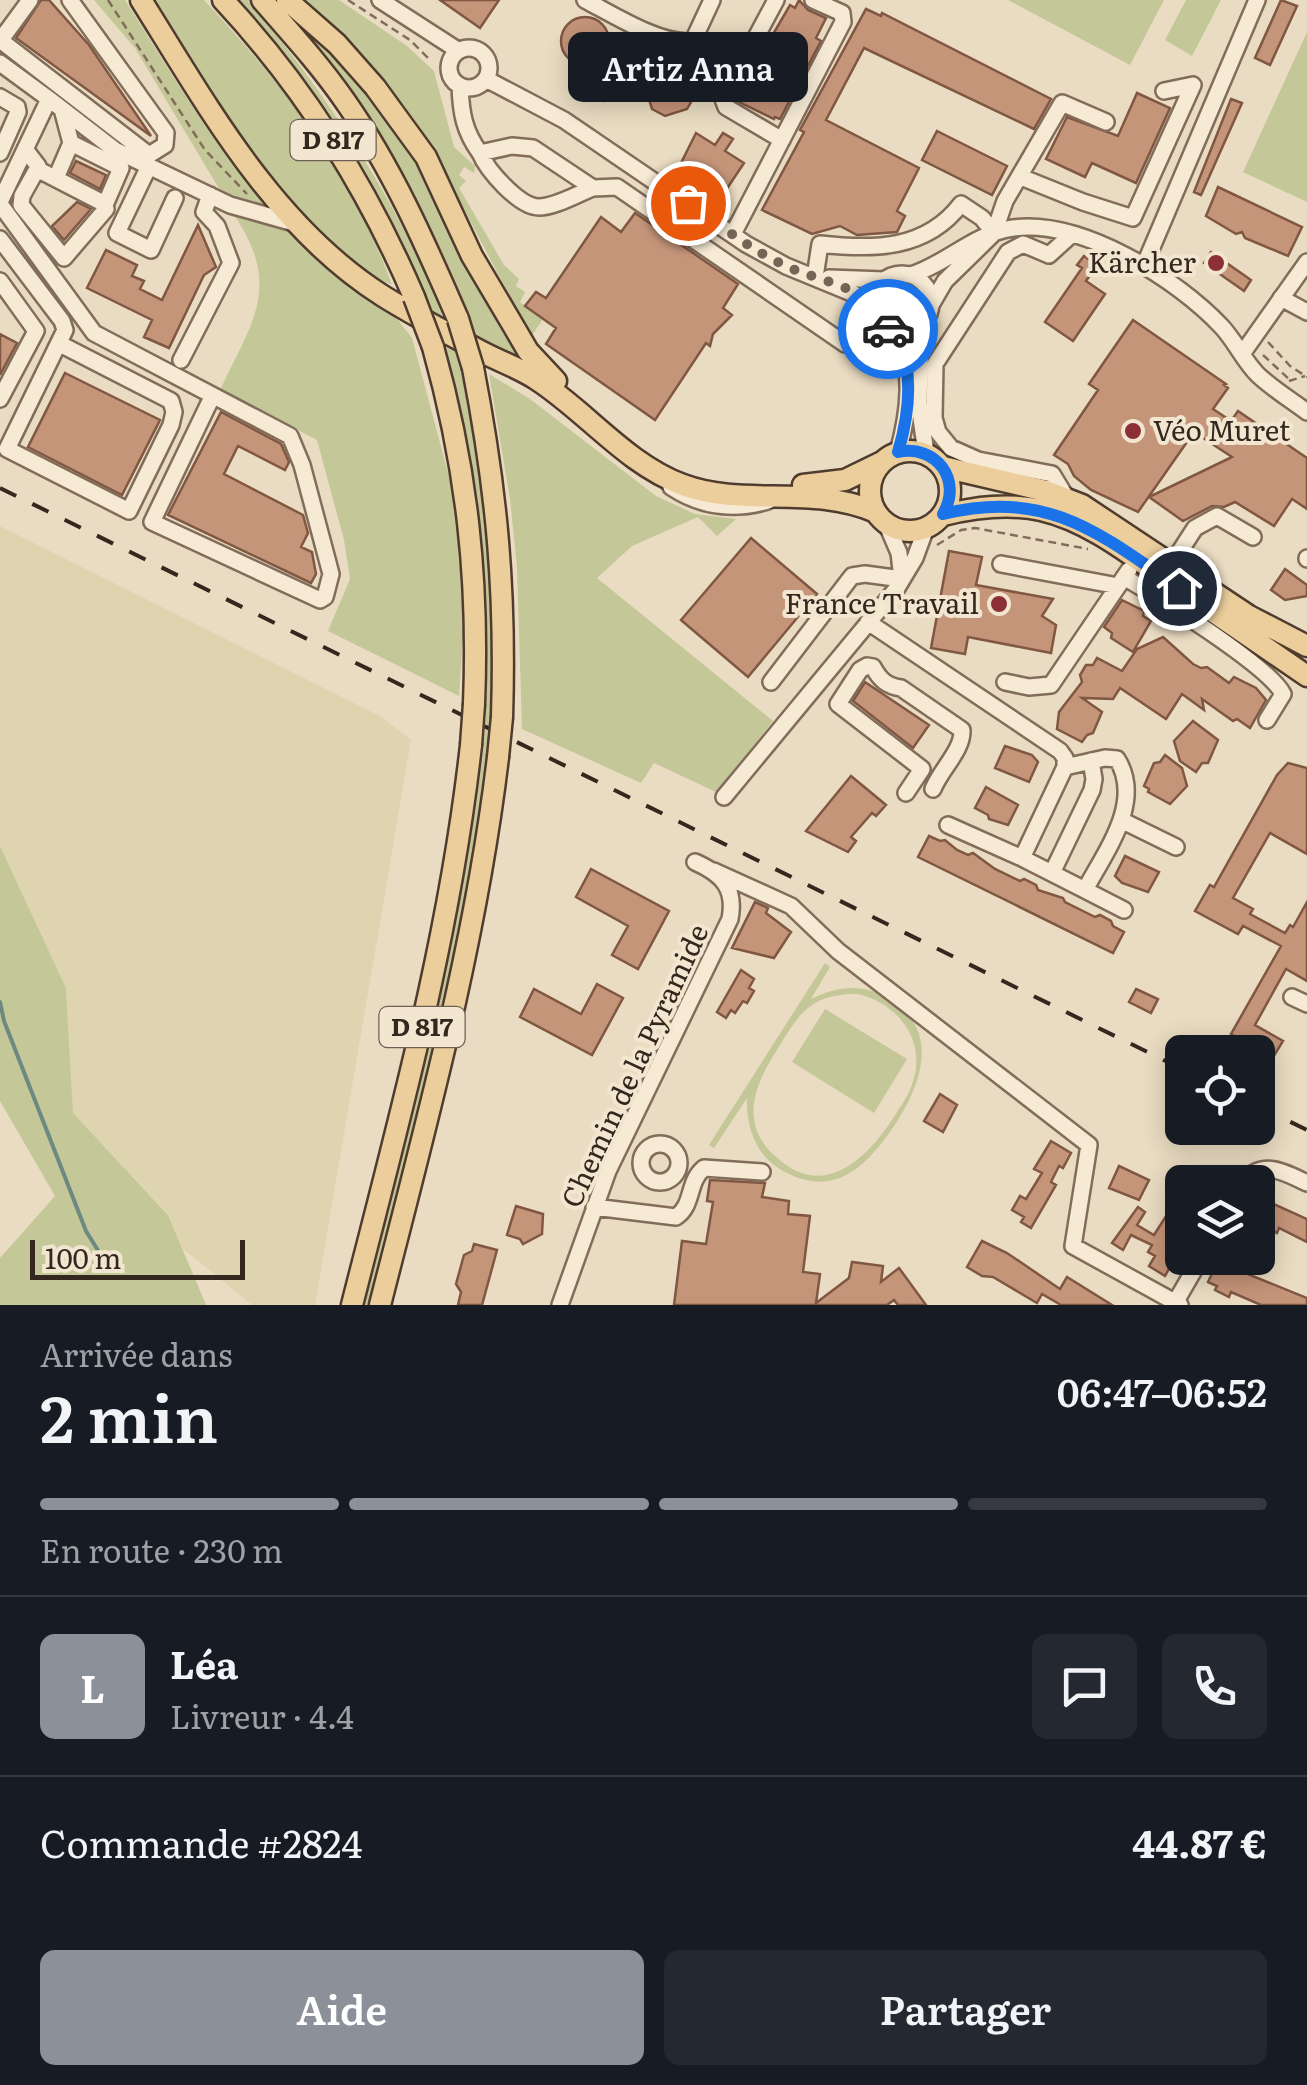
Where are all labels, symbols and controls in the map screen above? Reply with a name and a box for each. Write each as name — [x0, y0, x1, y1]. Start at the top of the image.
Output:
callout: Artiz Anna — [568, 33, 808, 103]
text: Artiz Anna — [602, 43, 774, 91]
road number: D 817 — [290, 120, 376, 160]
pin — [646, 161, 731, 246]
icon: bag — [661, 176, 716, 231]
place label: Kärcher — [1088, 240, 1197, 282]
marker: Kärcher — [1205, 252, 1227, 274]
courier — [838, 279, 938, 379]
icon: car — [861, 302, 916, 357]
place label: Véo Muret — [1153, 408, 1291, 450]
marker: Véo Muret — [1122, 420, 1144, 442]
pin — [1137, 546, 1222, 631]
icon: home — [1152, 561, 1207, 616]
place label: France Travail — [785, 581, 979, 623]
marker: France Travail — [988, 593, 1010, 615]
street label: Chemin de la Pyramide — [549, 916, 717, 1214]
road number: D 817 — [380, 1007, 464, 1047]
map controls — [1165, 1035, 1275, 1275]
button: locate — [1165, 1035, 1275, 1145]
button: layers — [1165, 1165, 1275, 1275]
scale bar — [30, 1235, 245, 1280]
text: 100 m — [45, 1236, 122, 1278]
text: Arrivée dans — [40, 1329, 232, 1377]
text: 06:47–06:52 — [1057, 1362, 1267, 1419]
text: 2 min — [40, 1366, 218, 1463]
text: En route · 230 m — [40, 1525, 283, 1573]
text: Léa — [170, 1634, 238, 1691]
button: chat — [1032, 1634, 1137, 1739]
button: phone — [1162, 1634, 1267, 1739]
text: L — [80, 1658, 105, 1715]
text: Livreur · 4.4 — [170, 1691, 354, 1739]
text: Commande #2824 — [40, 1813, 362, 1870]
text: 44.87 € — [1132, 1813, 1267, 1870]
button: Aide — [40, 1950, 644, 2065]
button: Partager — [664, 1950, 1267, 2065]

